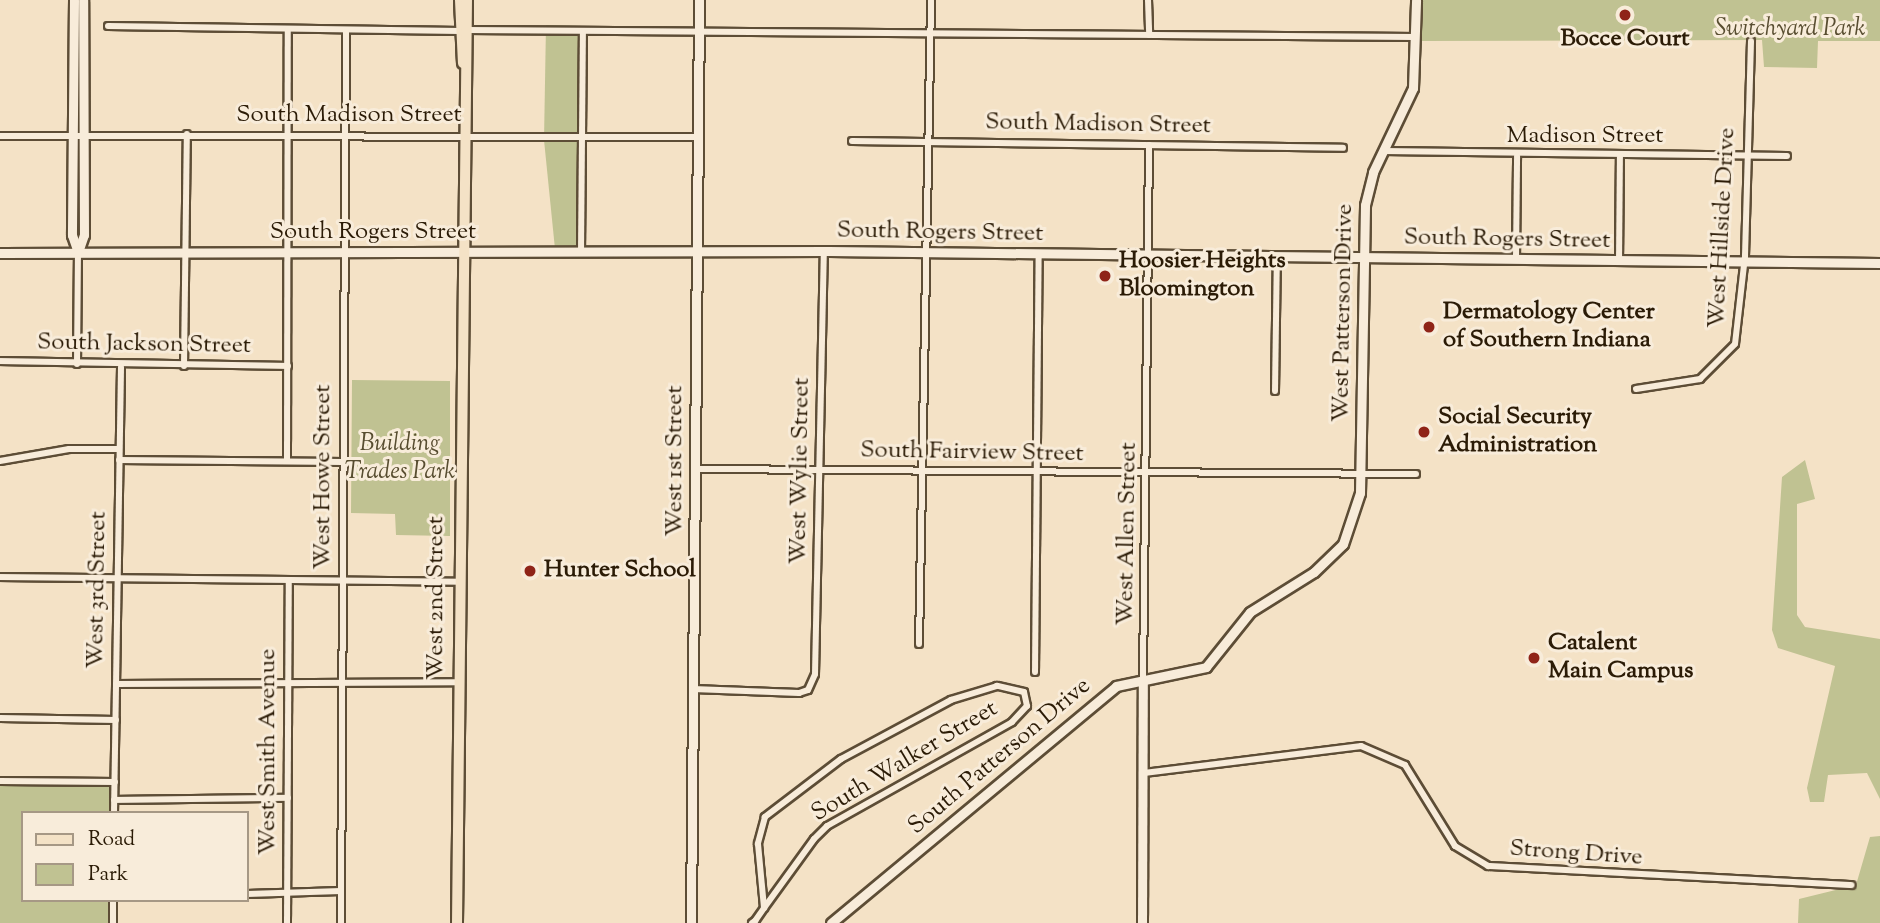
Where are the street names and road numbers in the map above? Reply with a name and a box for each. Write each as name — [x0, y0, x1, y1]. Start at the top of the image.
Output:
street label: South Madison Street — [236, 102, 462, 130]
street label: South Madison Street — [985, 109, 1211, 141]
street label: Madison Street — [1507, 123, 1663, 151]
street label: West Hillside Drive — [1703, 127, 1743, 329]
street label: West Patterson Drive — [1328, 204, 1360, 422]
street label: South Rogers Street — [836, 217, 1044, 249]
street label: South Rogers Street — [270, 219, 476, 247]
street label: South Rogers Street — [1403, 224, 1611, 256]
street label: South Jackson Street — [37, 329, 251, 361]
street label: West Wylie Street — [785, 377, 817, 565]
street label: West Howe Street — [310, 384, 338, 570]
street label: West 1st Street — [662, 385, 690, 537]
street label: South Fairview Street — [860, 437, 1084, 469]
street label: West Allen Street — [1112, 442, 1144, 626]
street label: West 3rd Street — [82, 511, 114, 669]
street label: West 2nd Street — [423, 516, 451, 680]
street label: West Smith Avenue — [255, 649, 283, 855]
street label: South Patterson Drive — [903, 672, 1097, 842]
street label: South Walker Street — [807, 695, 1003, 829]
street label: Strong Drive — [1509, 835, 1643, 873]

